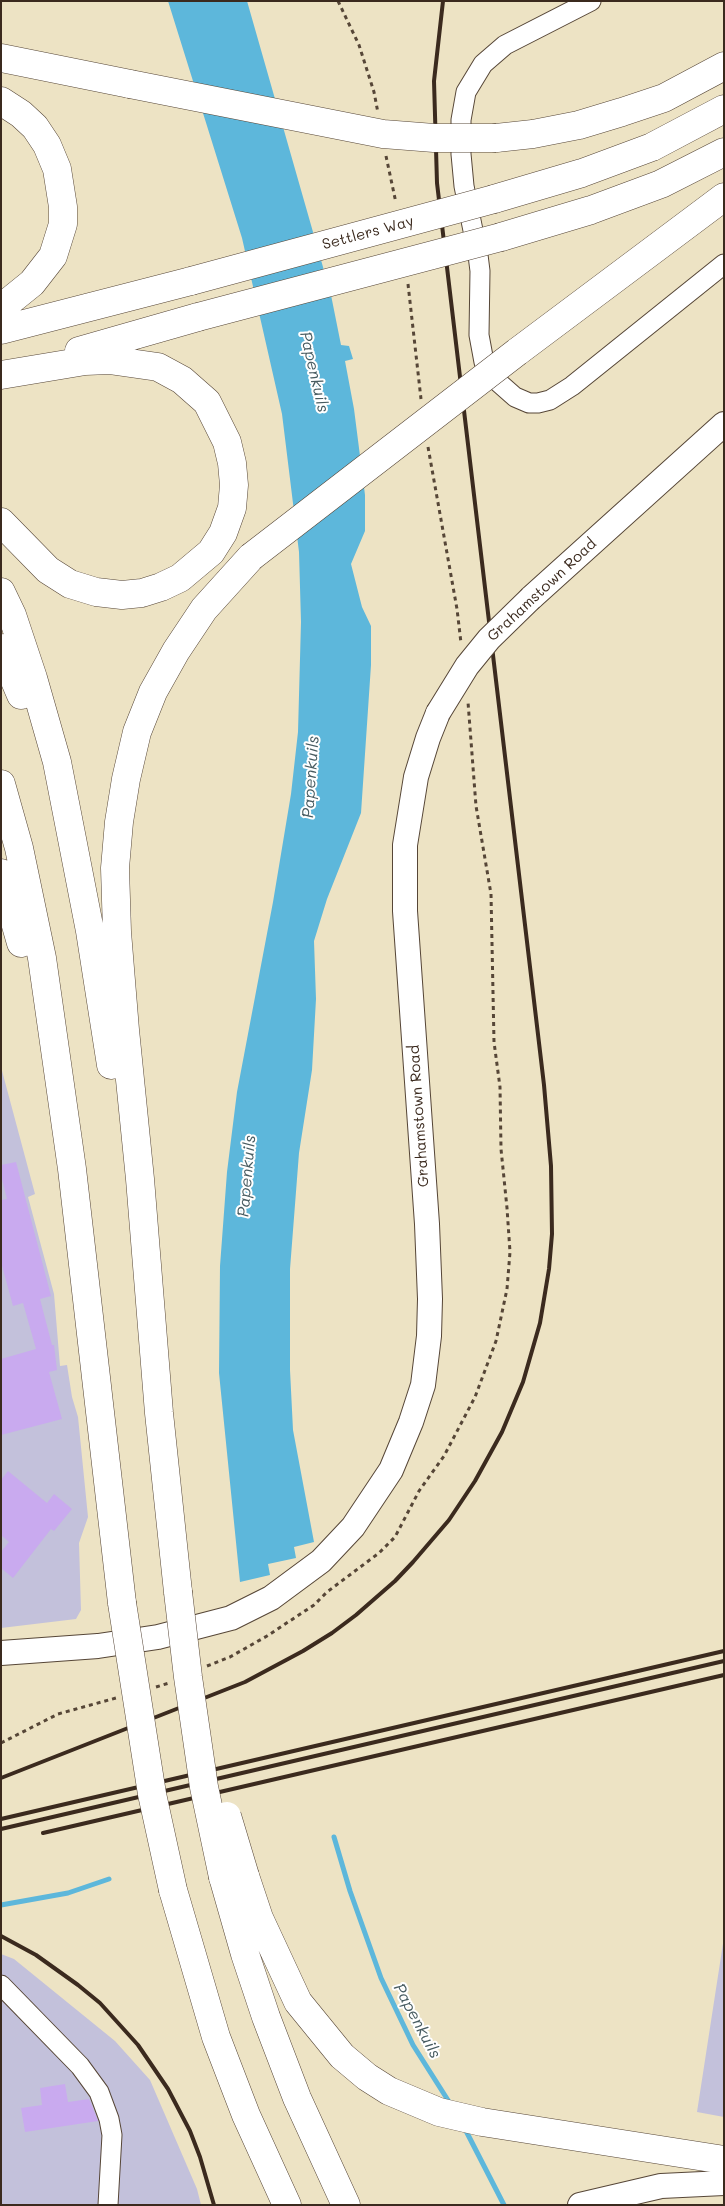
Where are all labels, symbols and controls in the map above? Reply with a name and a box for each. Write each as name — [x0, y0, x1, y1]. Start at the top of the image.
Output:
street label: Settlers Way — [320, 212, 416, 254]
water label: Papenkuils — [295, 330, 333, 414]
street label: Grahamstown Road — [484, 535, 600, 645]
water label: Papenkuils — [299, 735, 323, 819]
street label: Grahamstown Road — [405, 1044, 433, 1188]
water label: Papenkuils — [234, 1134, 260, 1218]
water label: Papenkuils — [389, 1980, 445, 2062]

